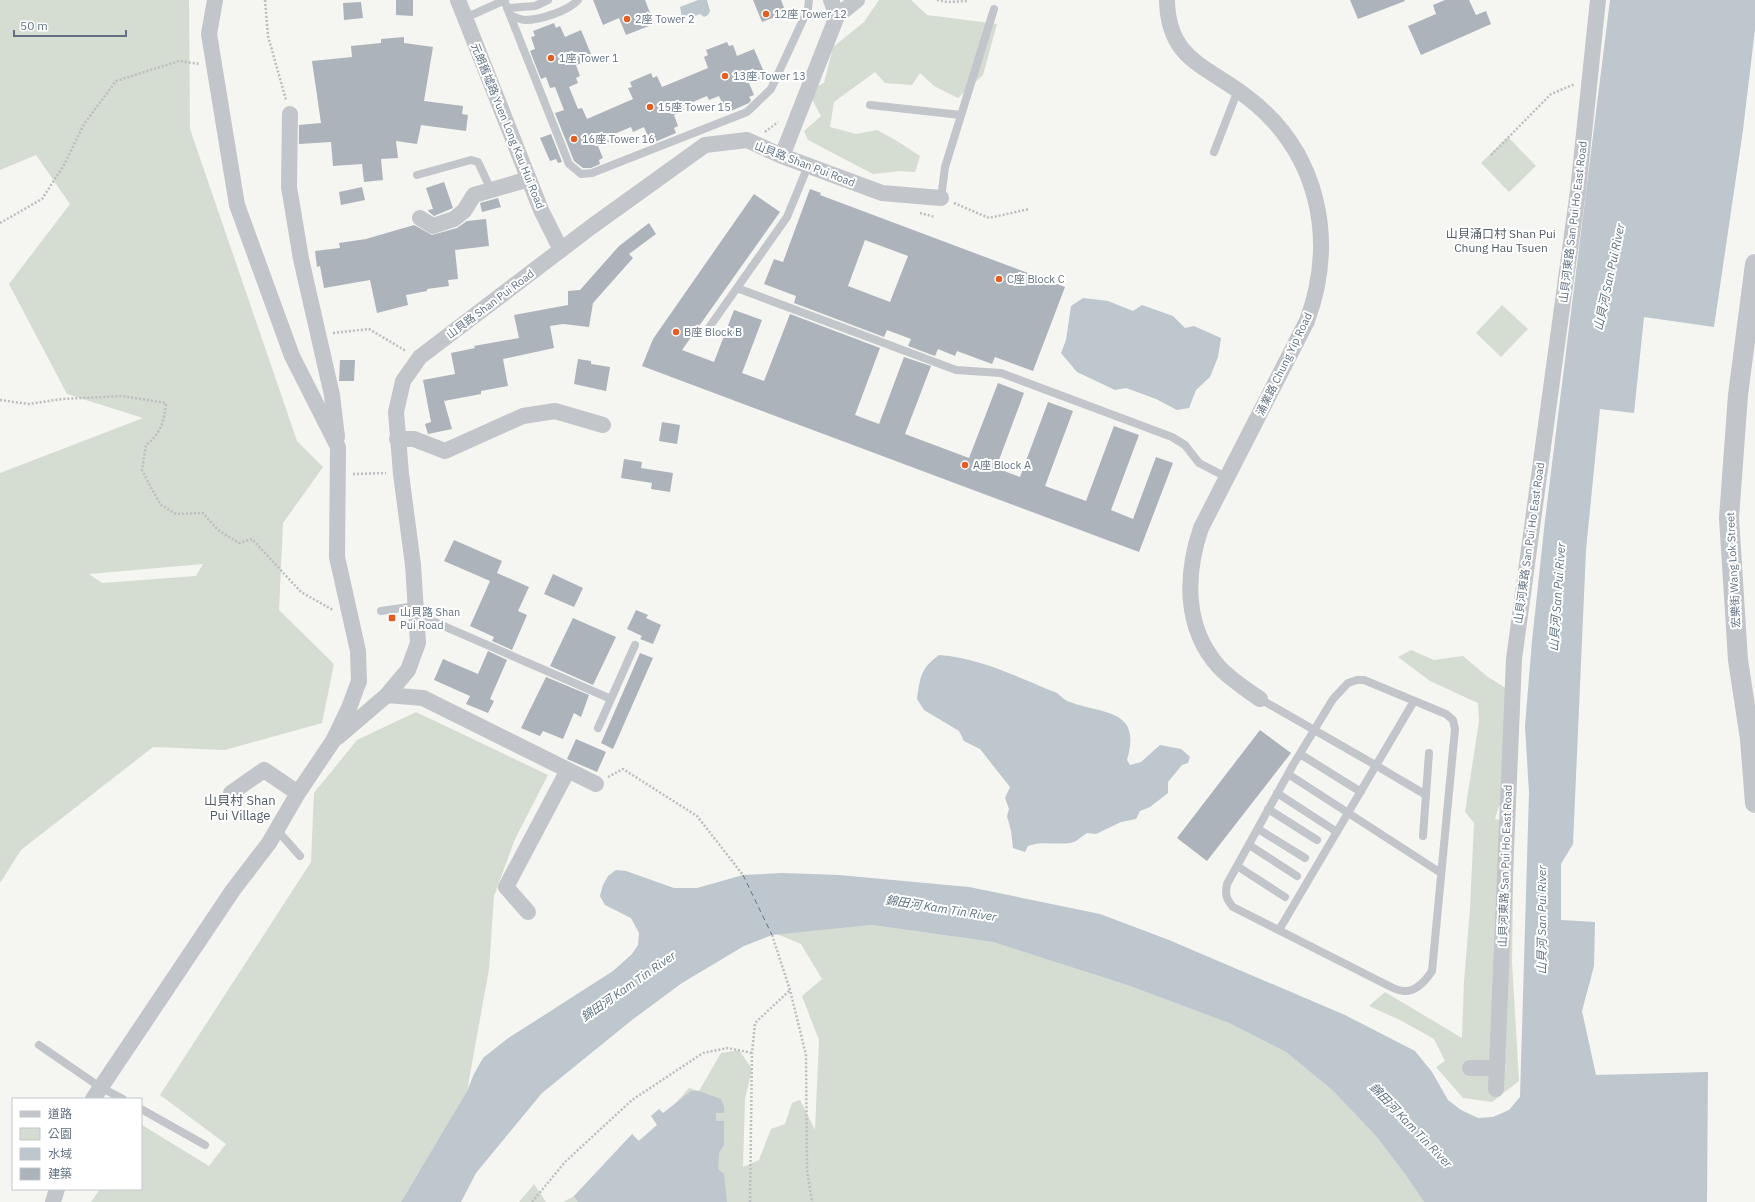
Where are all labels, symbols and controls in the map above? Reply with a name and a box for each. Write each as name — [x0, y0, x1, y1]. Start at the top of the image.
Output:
place label: 12座 Tower 12 — [774, 7, 847, 21]
marker: 12座 Tower 12 — [761, 9, 771, 19]
scale bar — [14, 12, 126, 38]
place label: 2座 Tower 2 — [635, 12, 695, 26]
marker: 2座 Tower 2 — [622, 14, 632, 24]
text: 50 m — [20, 18, 48, 33]
street label: 元朗舊墟路 Yuen Long Kau Hui Road — [468, 41, 548, 211]
place label: 1座 Tower 1 — [559, 51, 619, 65]
marker: 1座 Tower 1 — [546, 53, 556, 63]
place label: 13座 Tower 13 — [733, 69, 806, 83]
marker: 13座 Tower 13 — [720, 71, 730, 81]
place label: 15座 Tower 15 — [658, 100, 731, 114]
marker: 15座 Tower 15 — [645, 102, 655, 112]
place label: 16座 Tower 16 — [582, 132, 655, 146]
marker: 16座 Tower 16 — [569, 134, 579, 144]
street label: 山貝路 Shan Pui Road — [753, 138, 857, 190]
street label: 山貝河東路 San Pui Ho East Road — [1556, 140, 1590, 304]
water label: 山貝河 San Pui River — [1590, 221, 1628, 332]
district label: 山貝涌口村 Shan Pui Chung Hau Tsuen — [1446, 226, 1556, 255]
street label: 山貝路 Shan Pui Road — [443, 266, 537, 342]
place label: C座 Block C — [1007, 272, 1065, 286]
marker: C座 Block C — [994, 274, 1004, 284]
street label: 涌業路 Chung Yip Road — [1253, 310, 1315, 418]
place label: B座 Block B — [684, 325, 742, 339]
marker: B座 Block B — [671, 327, 681, 337]
place label: A座 Block A — [973, 458, 1031, 472]
marker: A座 Block A — [960, 460, 970, 470]
street label: 山貝河東路 San Pui Ho East Road — [1511, 461, 1547, 625]
street label: 宏樂街 Wang Lok Street — [1723, 512, 1743, 628]
water label: 山貝河 San Pui River — [1546, 541, 1568, 652]
place label: 山貝路 Shan Pui Road — [400, 605, 460, 632]
marker: 山貝路 Shan Pui Road — [387, 613, 397, 623]
street label: 山貝河東路 San Pui Ho East Road — [1495, 784, 1515, 948]
district label: 山貝村 Shan Pui Village — [204, 792, 276, 824]
water label: 山貝河 San Pui River — [1534, 865, 1549, 975]
water label: 錦田河 Kam Tin River — [884, 892, 998, 924]
water label: 錦田河 Kam Tin River — [578, 947, 679, 1024]
water label: 錦田河 Kam Tin River — [1367, 1079, 1456, 1171]
legend — [12, 1098, 142, 1190]
text: 道路 — [48, 1106, 72, 1121]
text: 公園 — [48, 1126, 72, 1141]
text: 水域 — [48, 1146, 72, 1161]
text: 建築 — [48, 1166, 72, 1181]

